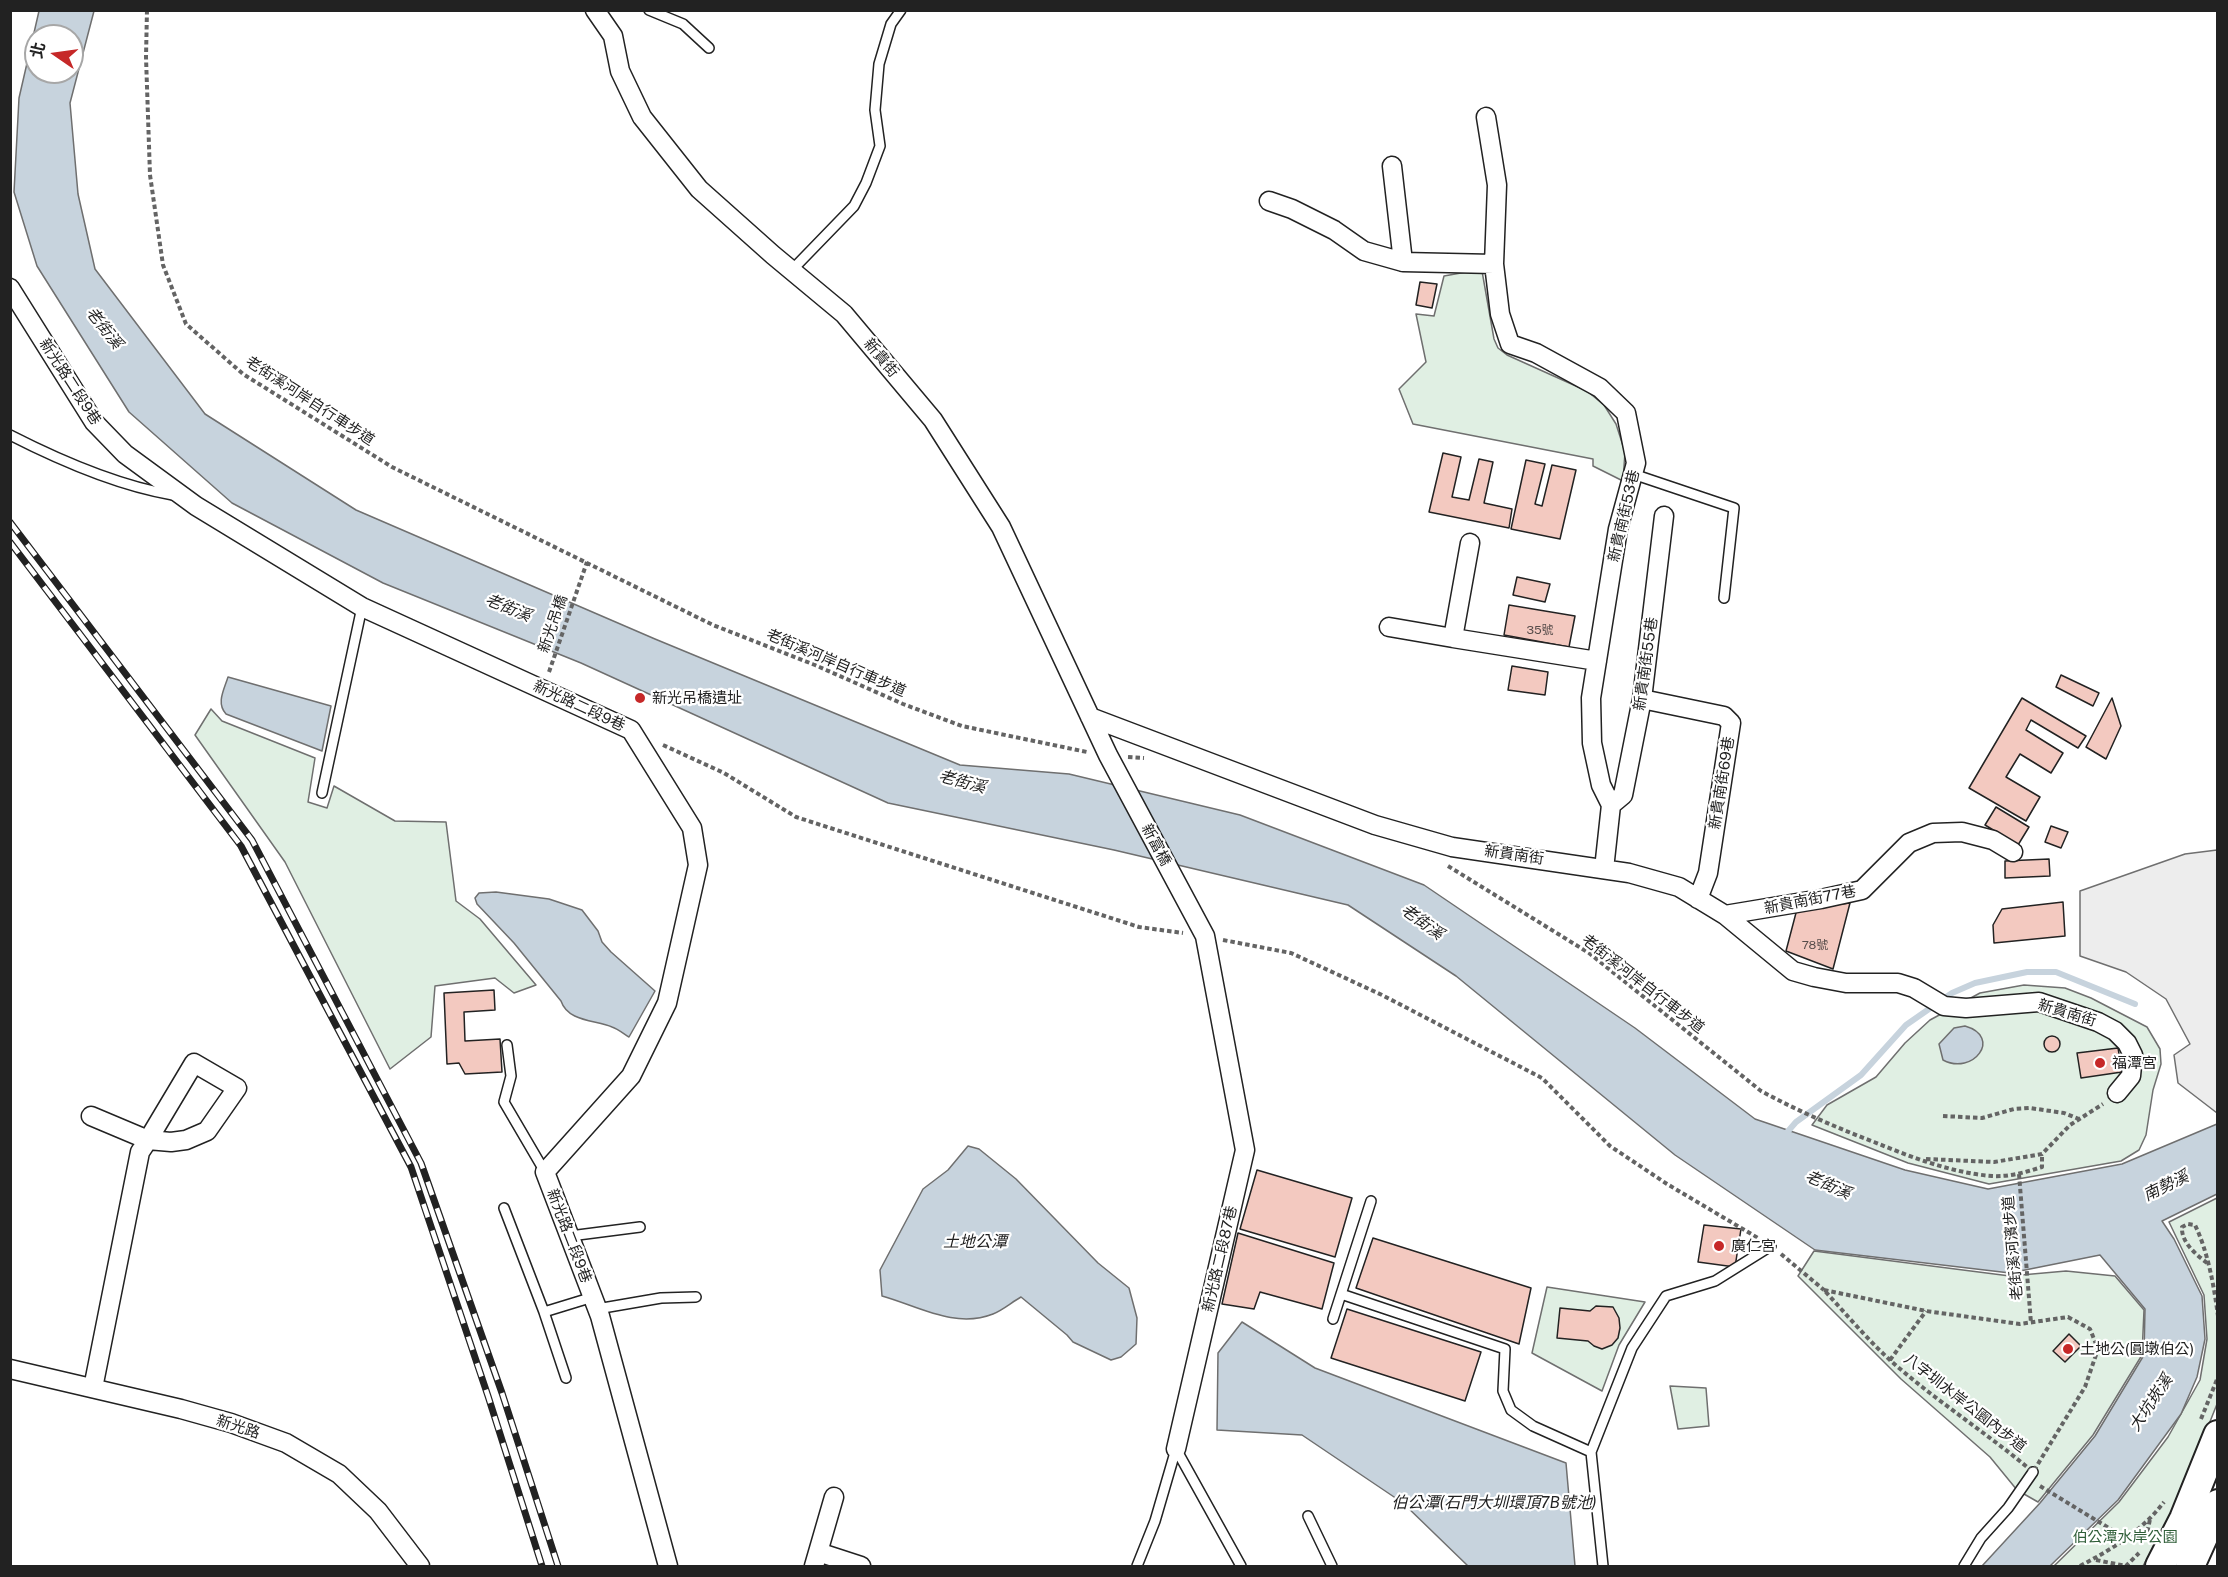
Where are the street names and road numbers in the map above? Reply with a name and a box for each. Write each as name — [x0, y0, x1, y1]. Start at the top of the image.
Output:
street label: 新光路二段9巷 — [35, 335, 105, 429]
street label: 新貴街 — [860, 335, 902, 381]
street label: 老街溪河岸自行車步道 — [242, 353, 378, 449]
street label: 新貴南街53巷 — [1605, 468, 1643, 564]
street label: 新光吊橋 — [535, 593, 571, 655]
street label: 新貴南街55巷 — [1631, 616, 1661, 712]
street label: 老街溪河岸自行車步道 — [763, 625, 909, 701]
street label: 新光路二段9巷 — [530, 677, 628, 735]
street label: 新貴南街69巷 — [1706, 735, 1738, 831]
street label: 新富橋 — [1137, 821, 1175, 869]
street label: 新貴南街 — [1483, 842, 1545, 868]
street label: 新貴南街77巷 — [1763, 882, 1857, 918]
street label: 老街溪河岸自行車步道 — [1578, 931, 1708, 1037]
street label: 新貴南街 — [2036, 996, 2098, 1030]
street label: 新光路二段9巷 — [543, 1186, 595, 1286]
street label: 老街溪河濱步道 — [1999, 1195, 2027, 1301]
street label: 新光路二段87巷 — [1199, 1204, 1241, 1314]
street label: 八字圳水岸公園內步道 — [1900, 1350, 2030, 1456]
street label: 新光路 — [214, 1411, 262, 1443]

